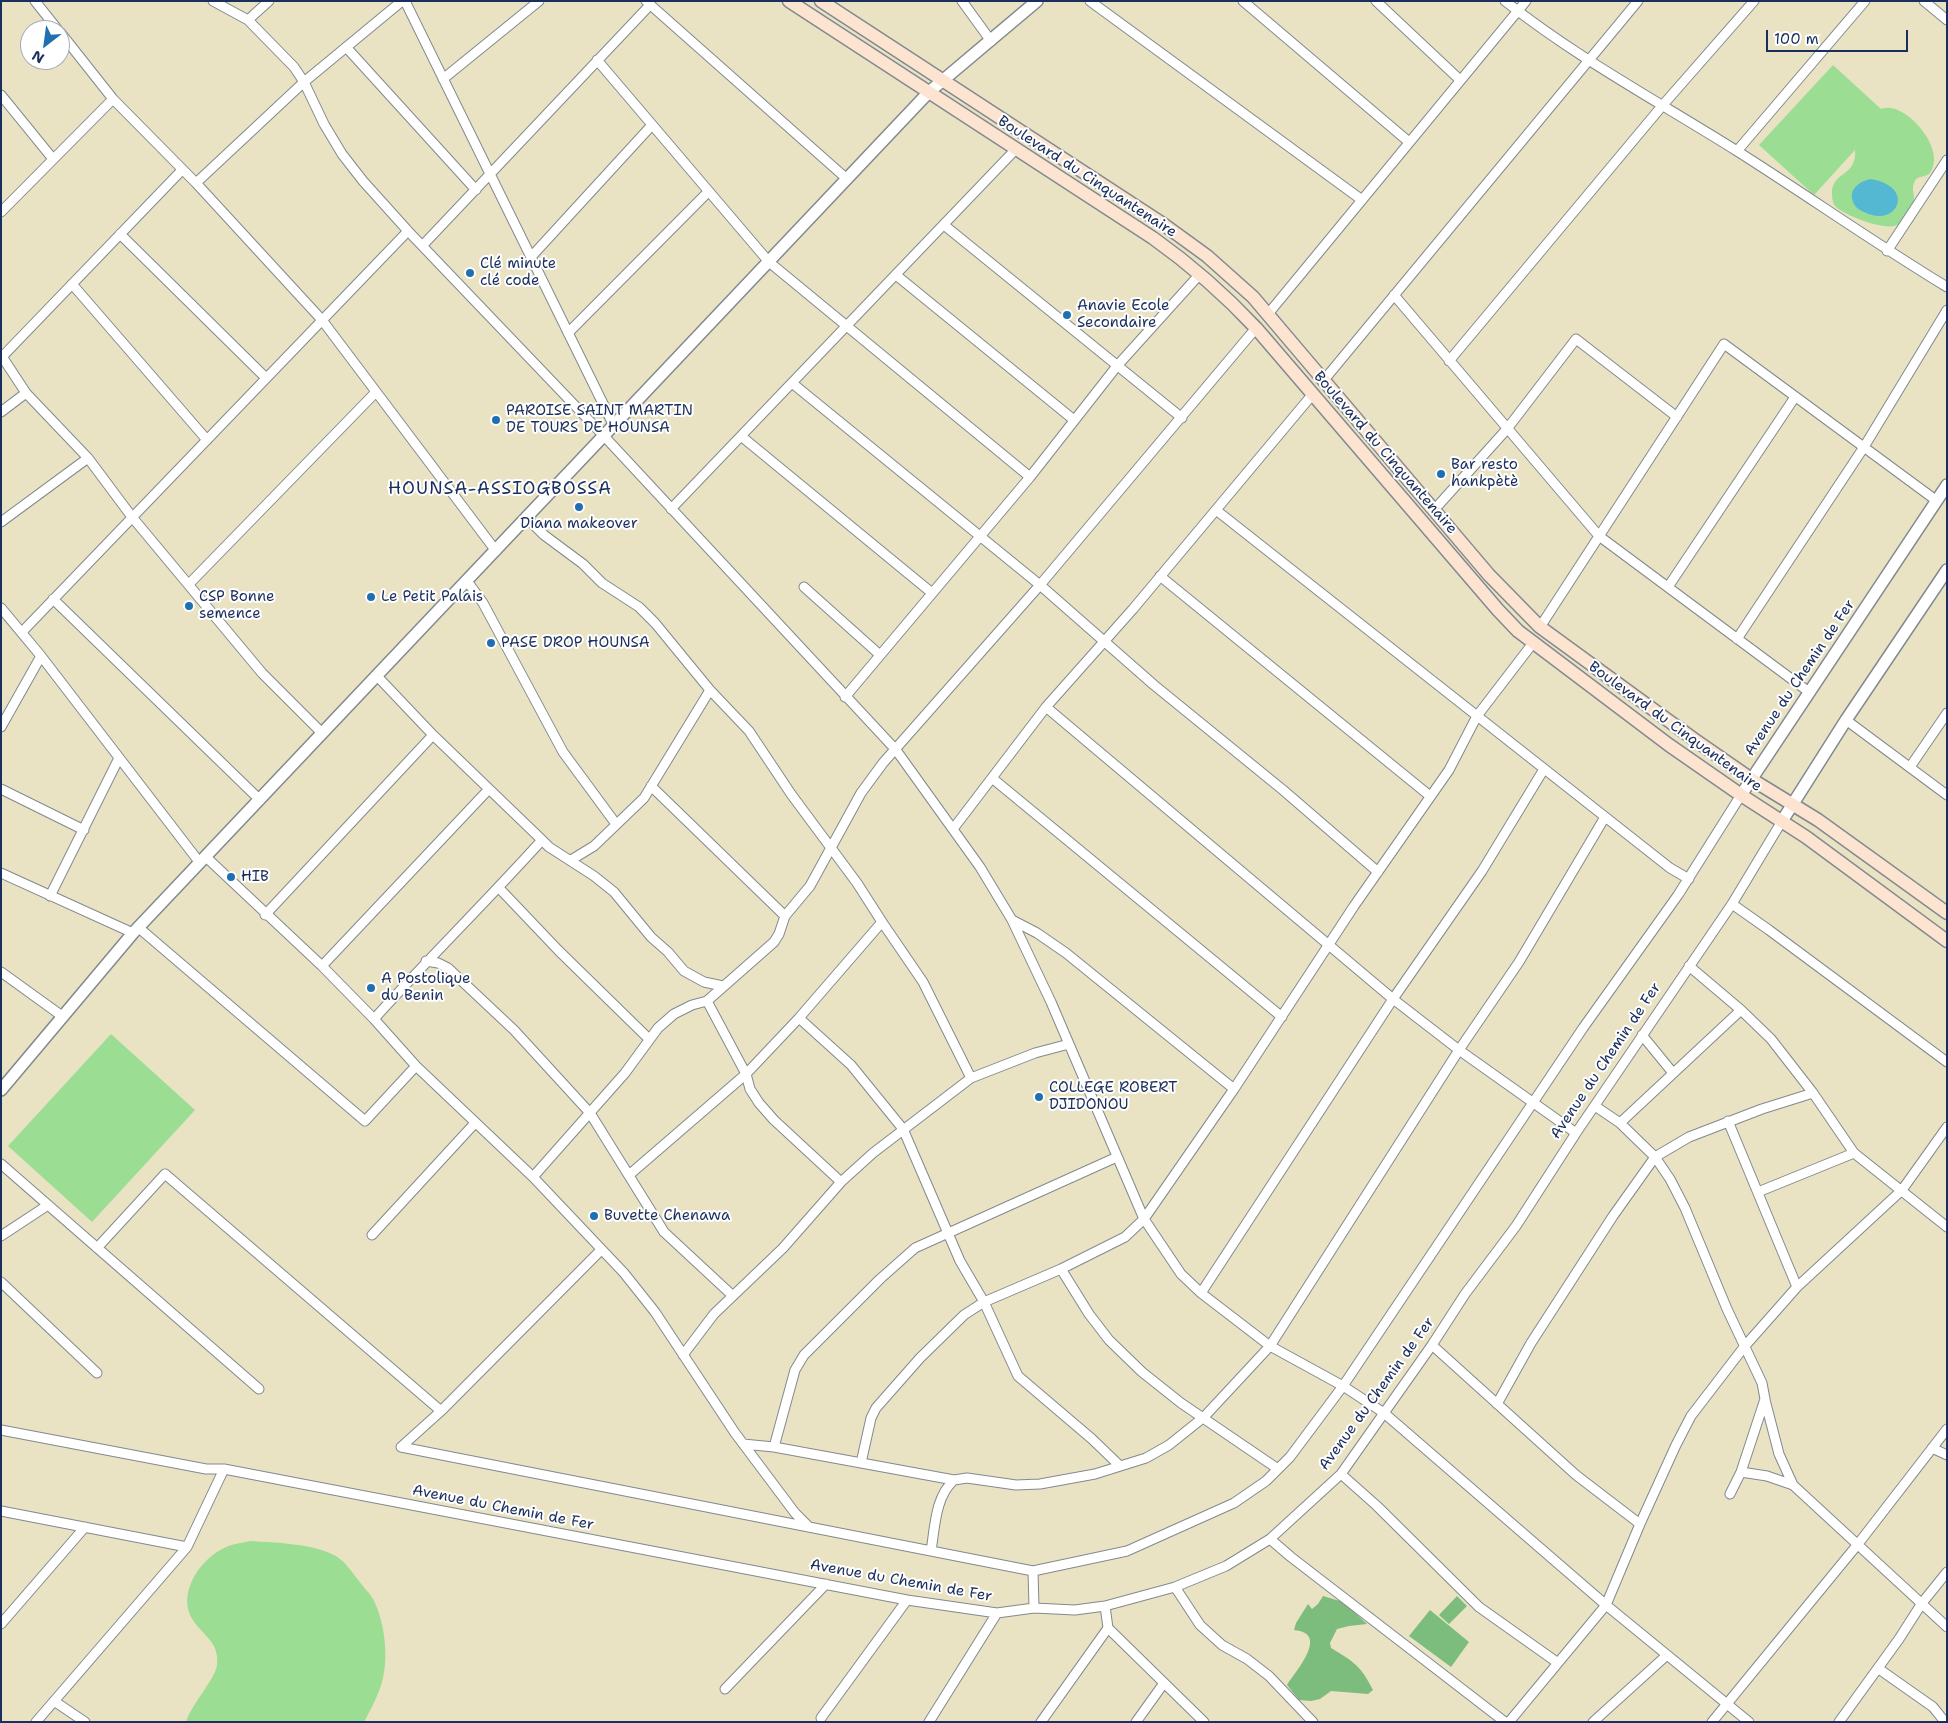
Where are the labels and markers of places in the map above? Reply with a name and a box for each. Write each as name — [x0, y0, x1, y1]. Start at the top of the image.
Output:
place label: Clé minute clé code — [480, 255, 556, 290]
marker: Clé minute clé code — [464, 267, 476, 279]
place label: Anavie Ecole Secondaire — [1077, 297, 1169, 332]
marker: Anavie Ecole Secondaire — [1061, 309, 1073, 321]
place label: PAROISE SAINT MARTIN DE TOURS DE HOUNSA — [506, 402, 693, 437]
marker: PAROISE SAINT MARTIN DE TOURS DE HOUNSA — [490, 414, 502, 426]
place label: Bar resto hankpètè — [1451, 456, 1518, 491]
marker: Bar resto hankpètè — [1435, 468, 1447, 480]
marker: Diana makeover — [573, 501, 585, 513]
place label: Diana makeover — [520, 515, 638, 533]
place label: CSP Bonne semence — [199, 588, 275, 623]
place label: Le Petit Palais — [381, 588, 483, 606]
marker: Le Petit Palais — [365, 591, 377, 603]
marker: CSP Bonne semence — [183, 600, 195, 612]
place label: PASE DROP HOUNSA — [501, 634, 650, 652]
marker: PASE DROP HOUNSA — [485, 637, 497, 649]
place label: HIB — [241, 868, 269, 886]
marker: HIB — [225, 871, 237, 883]
place label: A Postolique du Benin — [381, 970, 471, 1005]
marker: A Postolique du Benin — [365, 982, 377, 994]
place label: COLLEGE ROBERT DJIDONOU — [1049, 1079, 1177, 1114]
marker: COLLEGE ROBERT DJIDONOU — [1033, 1091, 1045, 1103]
place label: Buvette Chenawa — [604, 1207, 730, 1225]
marker: Buvette Chenawa — [588, 1210, 600, 1222]

